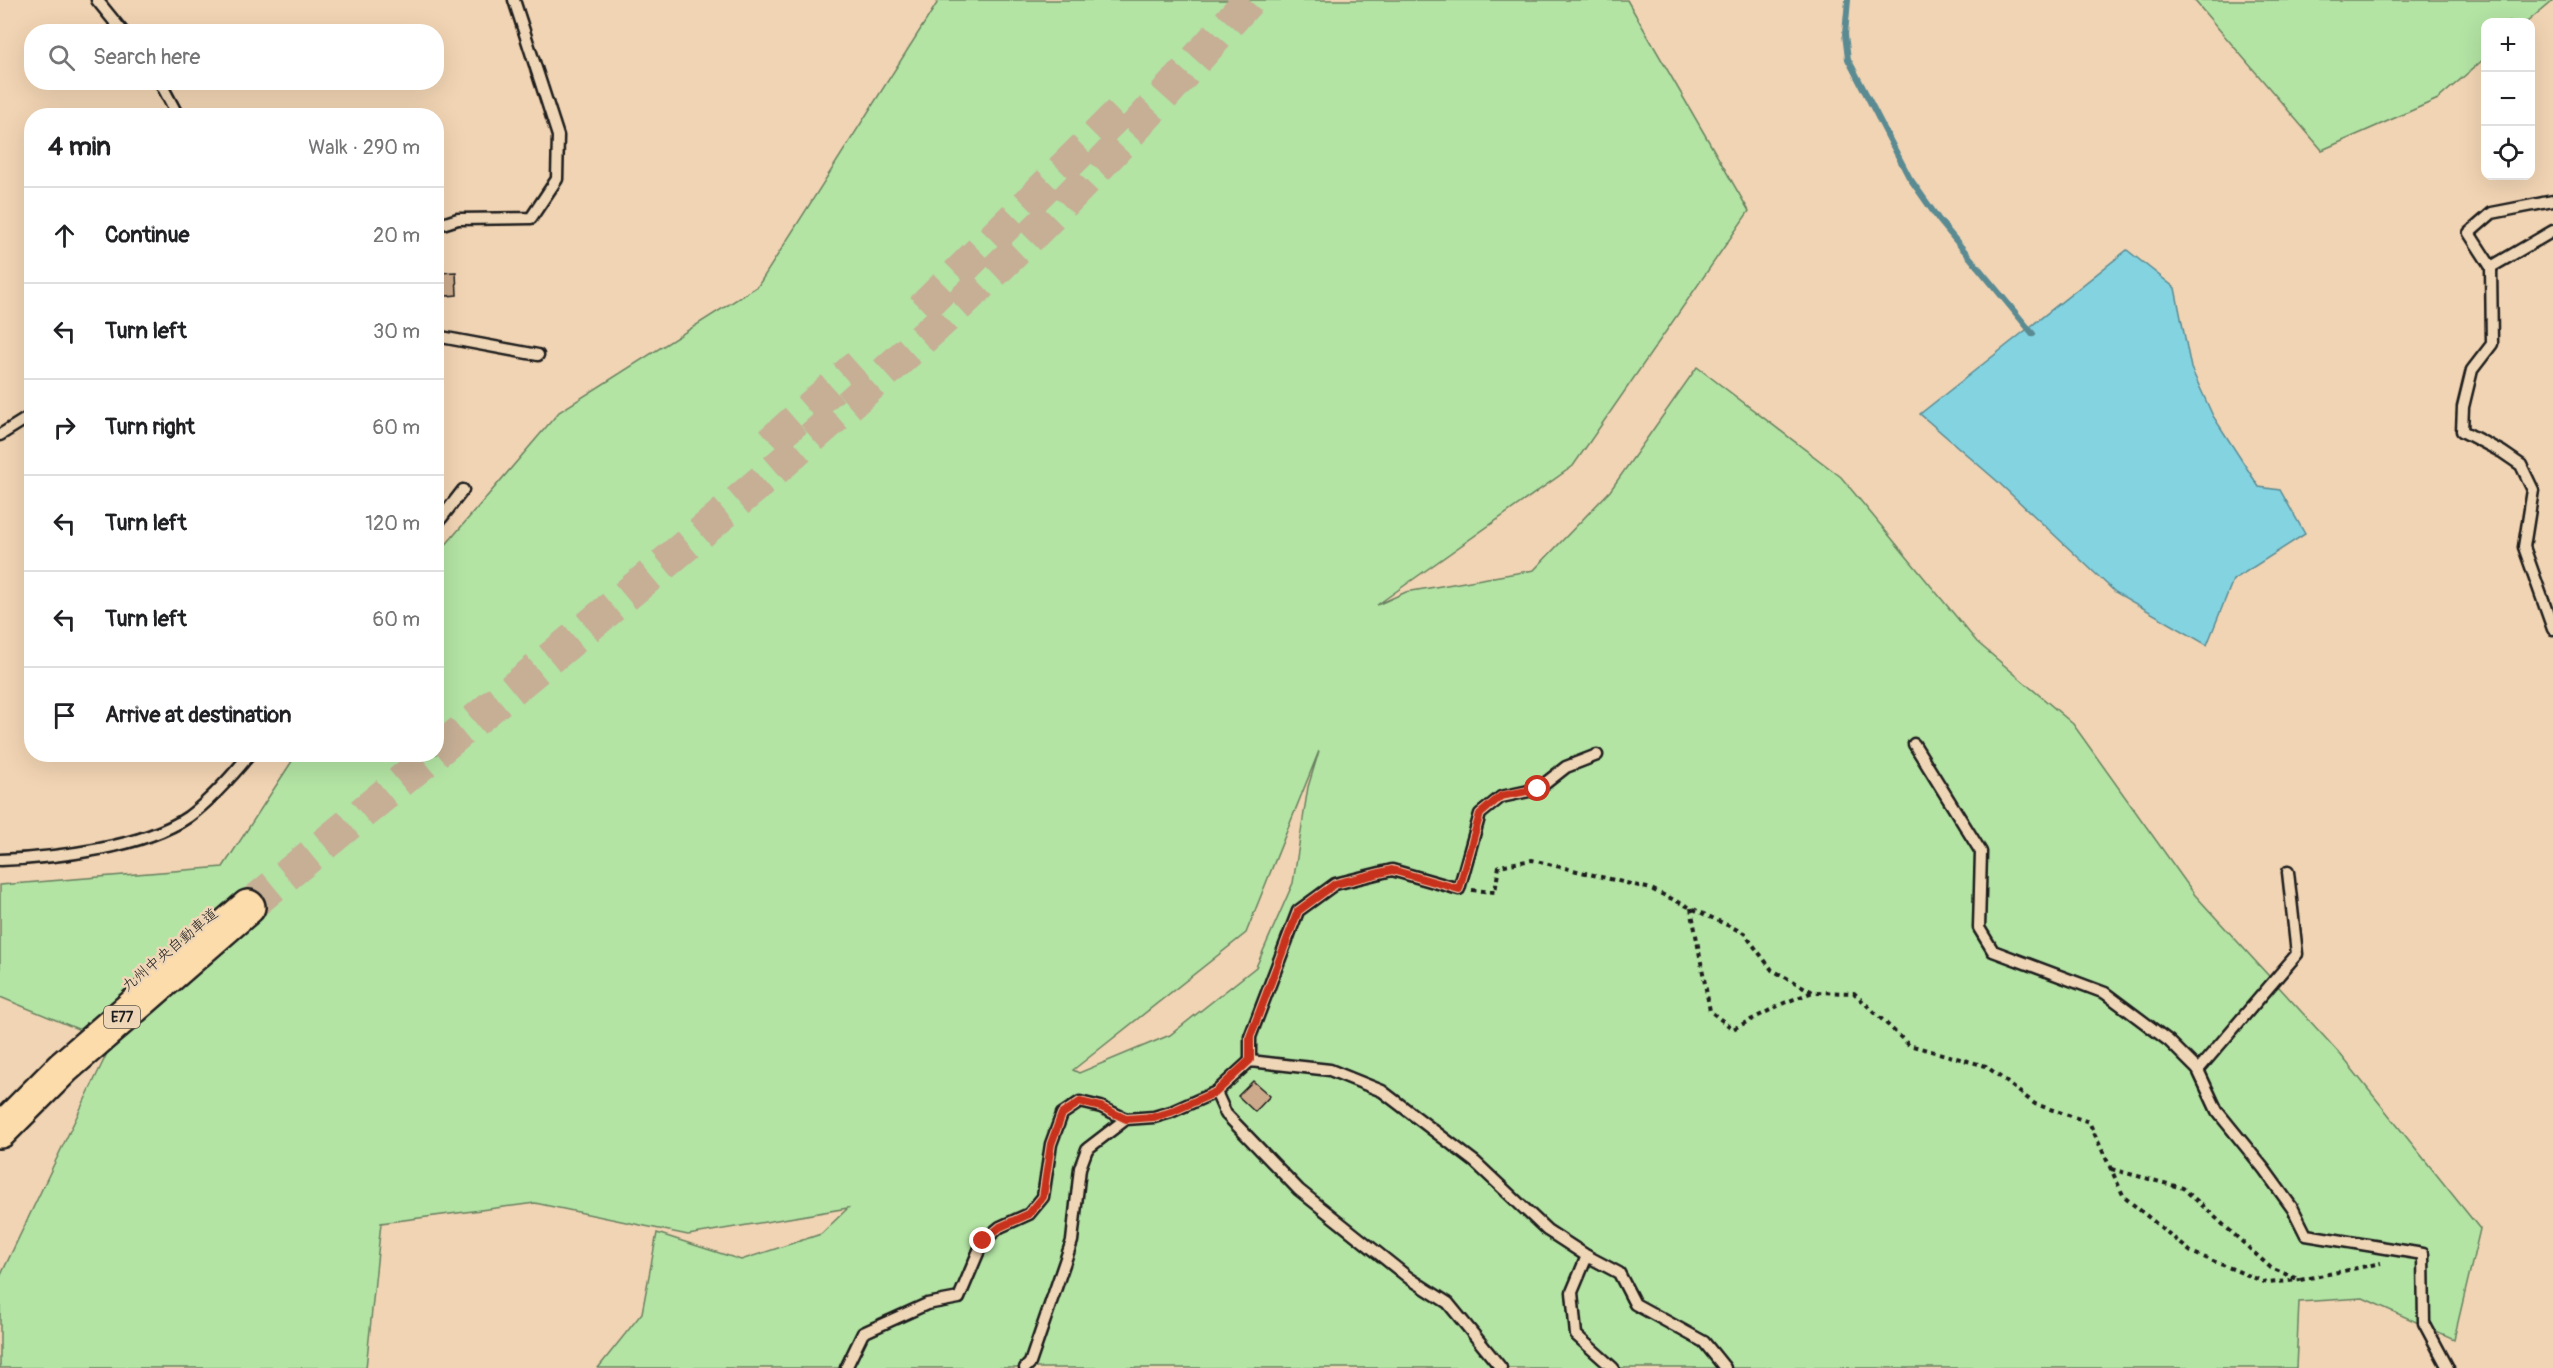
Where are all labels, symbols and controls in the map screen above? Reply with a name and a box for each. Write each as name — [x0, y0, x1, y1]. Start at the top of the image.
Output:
map controls — [2481, 18, 2535, 180]
button: + — [2481, 18, 2535, 72]
search box — [24, 24, 444, 90]
icon: search — [45, 41, 78, 74]
text: Search here — [93, 43, 200, 71]
button: − — [2481, 72, 2535, 126]
button: locate — [2481, 126, 2535, 180]
text: 4 min — [48, 131, 111, 163]
text: Walk · 290 m — [308, 135, 420, 160]
icon: ahead — [48, 219, 81, 252]
text: Continue — [105, 221, 189, 249]
text: 20 m — [373, 223, 420, 248]
icon: left — [48, 315, 81, 348]
text: Turn left — [105, 317, 187, 345]
text: 30 m — [373, 319, 420, 344]
icon: right — [48, 411, 81, 444]
text: Turn right — [105, 413, 195, 441]
text: 60 m — [373, 415, 420, 440]
icon: left — [48, 507, 81, 540]
text: Turn left — [105, 509, 187, 537]
text: 120 m — [365, 511, 420, 536]
icon: left — [48, 603, 81, 636]
text: Turn left — [105, 605, 187, 633]
text: 60 m — [373, 607, 420, 632]
icon: arrive — [48, 699, 81, 732]
text: Arrive at destination — [105, 701, 291, 729]
route start — [1524, 775, 1550, 801]
street label: 九州中央自動車道 — [118, 904, 222, 996]
road number: E77 — [104, 1006, 140, 1028]
route end — [969, 1227, 995, 1253]

